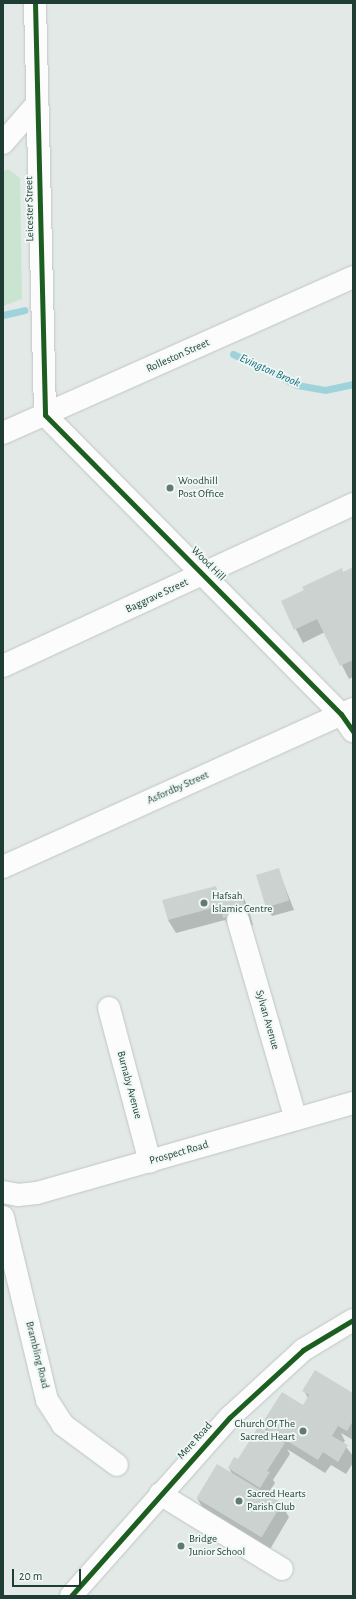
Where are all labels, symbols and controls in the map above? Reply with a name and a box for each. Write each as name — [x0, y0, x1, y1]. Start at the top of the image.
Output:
street label: Leicester Street — [23, 176, 37, 242]
street label: Rolleston Street — [144, 336, 212, 376]
water label: Evington Brook — [237, 351, 303, 391]
place label: Woodhill Post Office — [178, 475, 224, 501]
marker: Woodhill Post Office — [165, 483, 175, 493]
street label: Wood Hill — [188, 544, 228, 584]
street label: Baggrave Street — [124, 576, 190, 616]
street label: Asfordby Street — [145, 769, 211, 807]
place label: Hafsah Islamic Centre — [212, 890, 272, 916]
marker: Hafsah Islamic Centre — [199, 898, 209, 908]
street label: Sylvan Avenue — [252, 989, 282, 1051]
street label: Burnaby Avenue — [114, 1050, 144, 1120]
street label: Prospect Road — [148, 1138, 210, 1168]
street label: Brambling Road — [22, 1320, 52, 1390]
place label: Church Of The Sacred Heart — [235, 1418, 295, 1444]
street label: Mere Road — [175, 1420, 215, 1462]
marker: Church Of The Sacred Heart — [298, 1426, 308, 1436]
place label: Sacred Hearts Parish Club — [247, 1488, 306, 1514]
marker: Sacred Hearts Parish Club — [234, 1496, 244, 1506]
place label: Bridge Junior School — [189, 1533, 245, 1559]
marker: Bridge Junior School — [176, 1541, 186, 1551]
scale bar — [14, 1561, 83, 1587]
text: 20 m — [19, 1570, 42, 1582]

